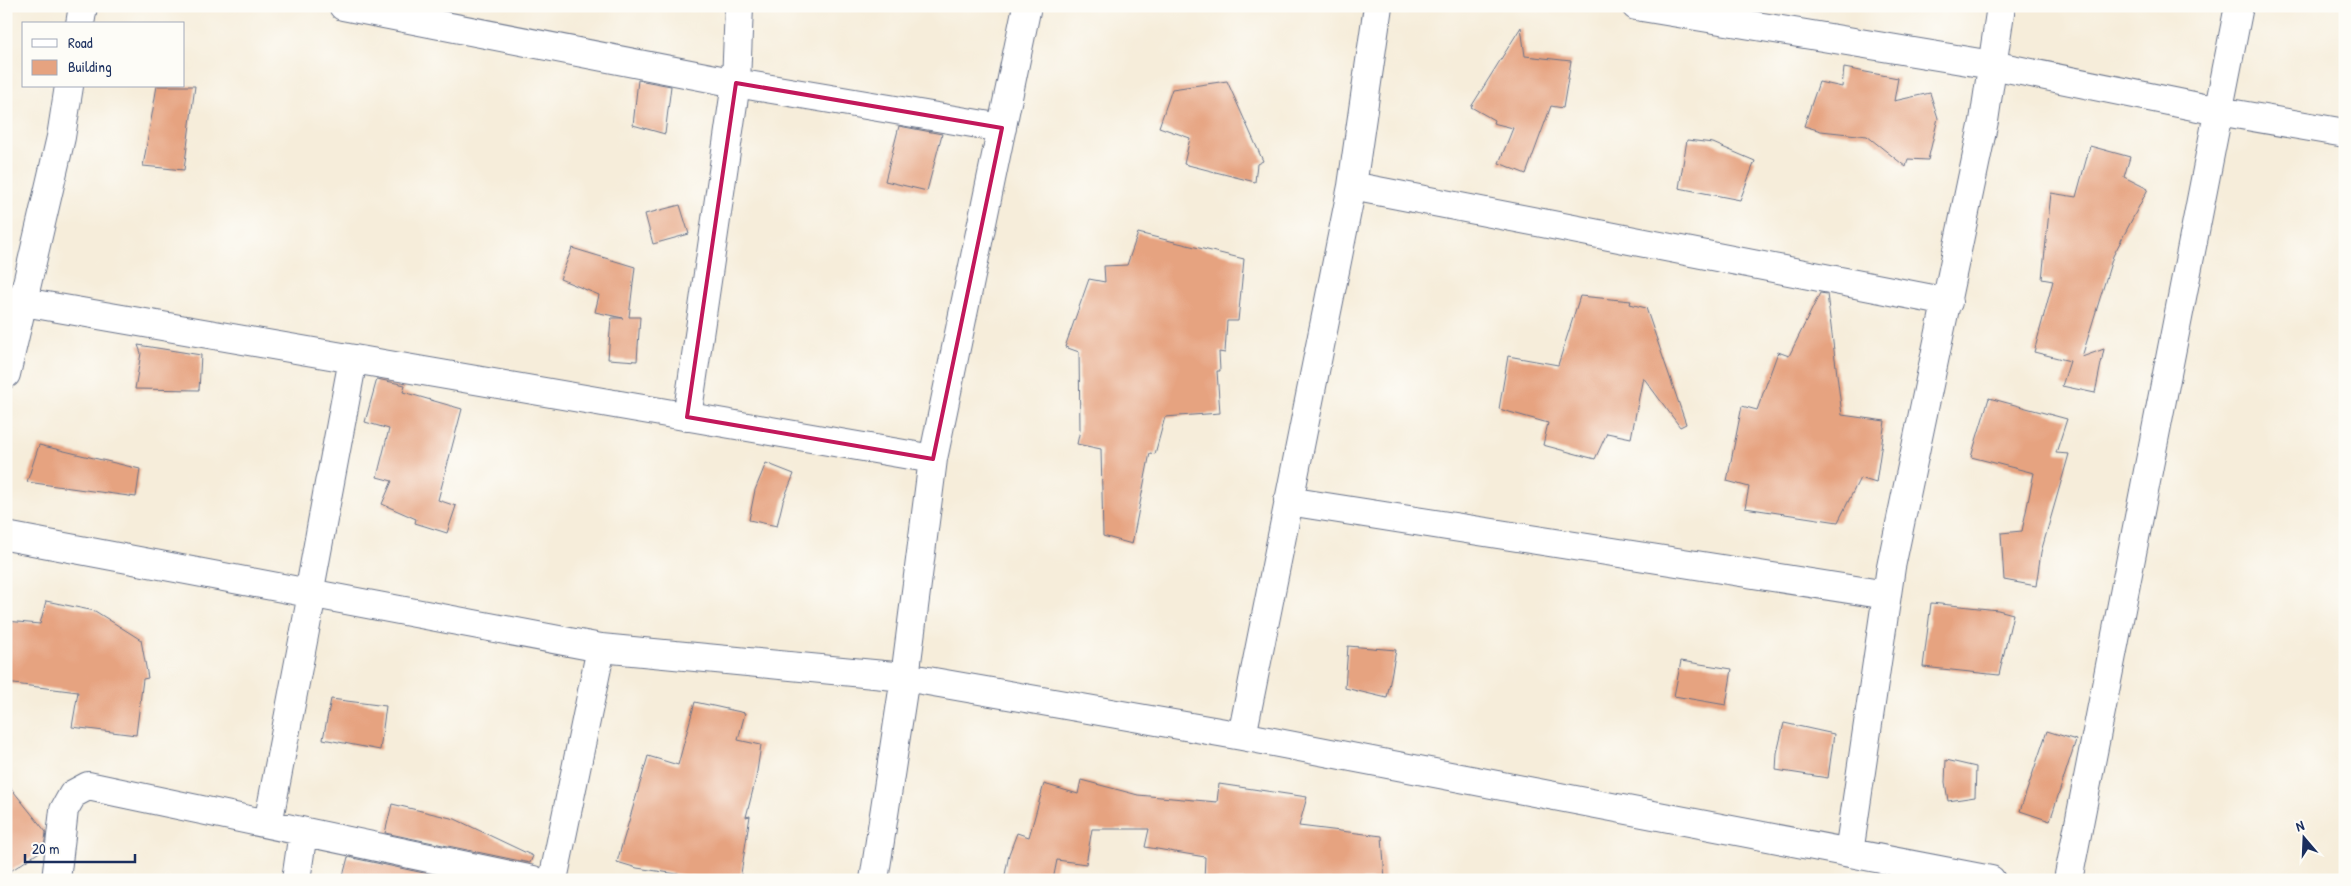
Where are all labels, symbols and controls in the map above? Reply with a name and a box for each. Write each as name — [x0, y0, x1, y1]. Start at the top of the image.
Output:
legend — [22, 22, 185, 88]
text: Road — [68, 32, 93, 53]
text: Building — [68, 56, 112, 77]
north arrow — [2278, 814, 2328, 864]
text: N — [2293, 815, 2307, 835]
scale bar — [25, 831, 135, 863]
text: 20 m — [32, 838, 59, 859]

